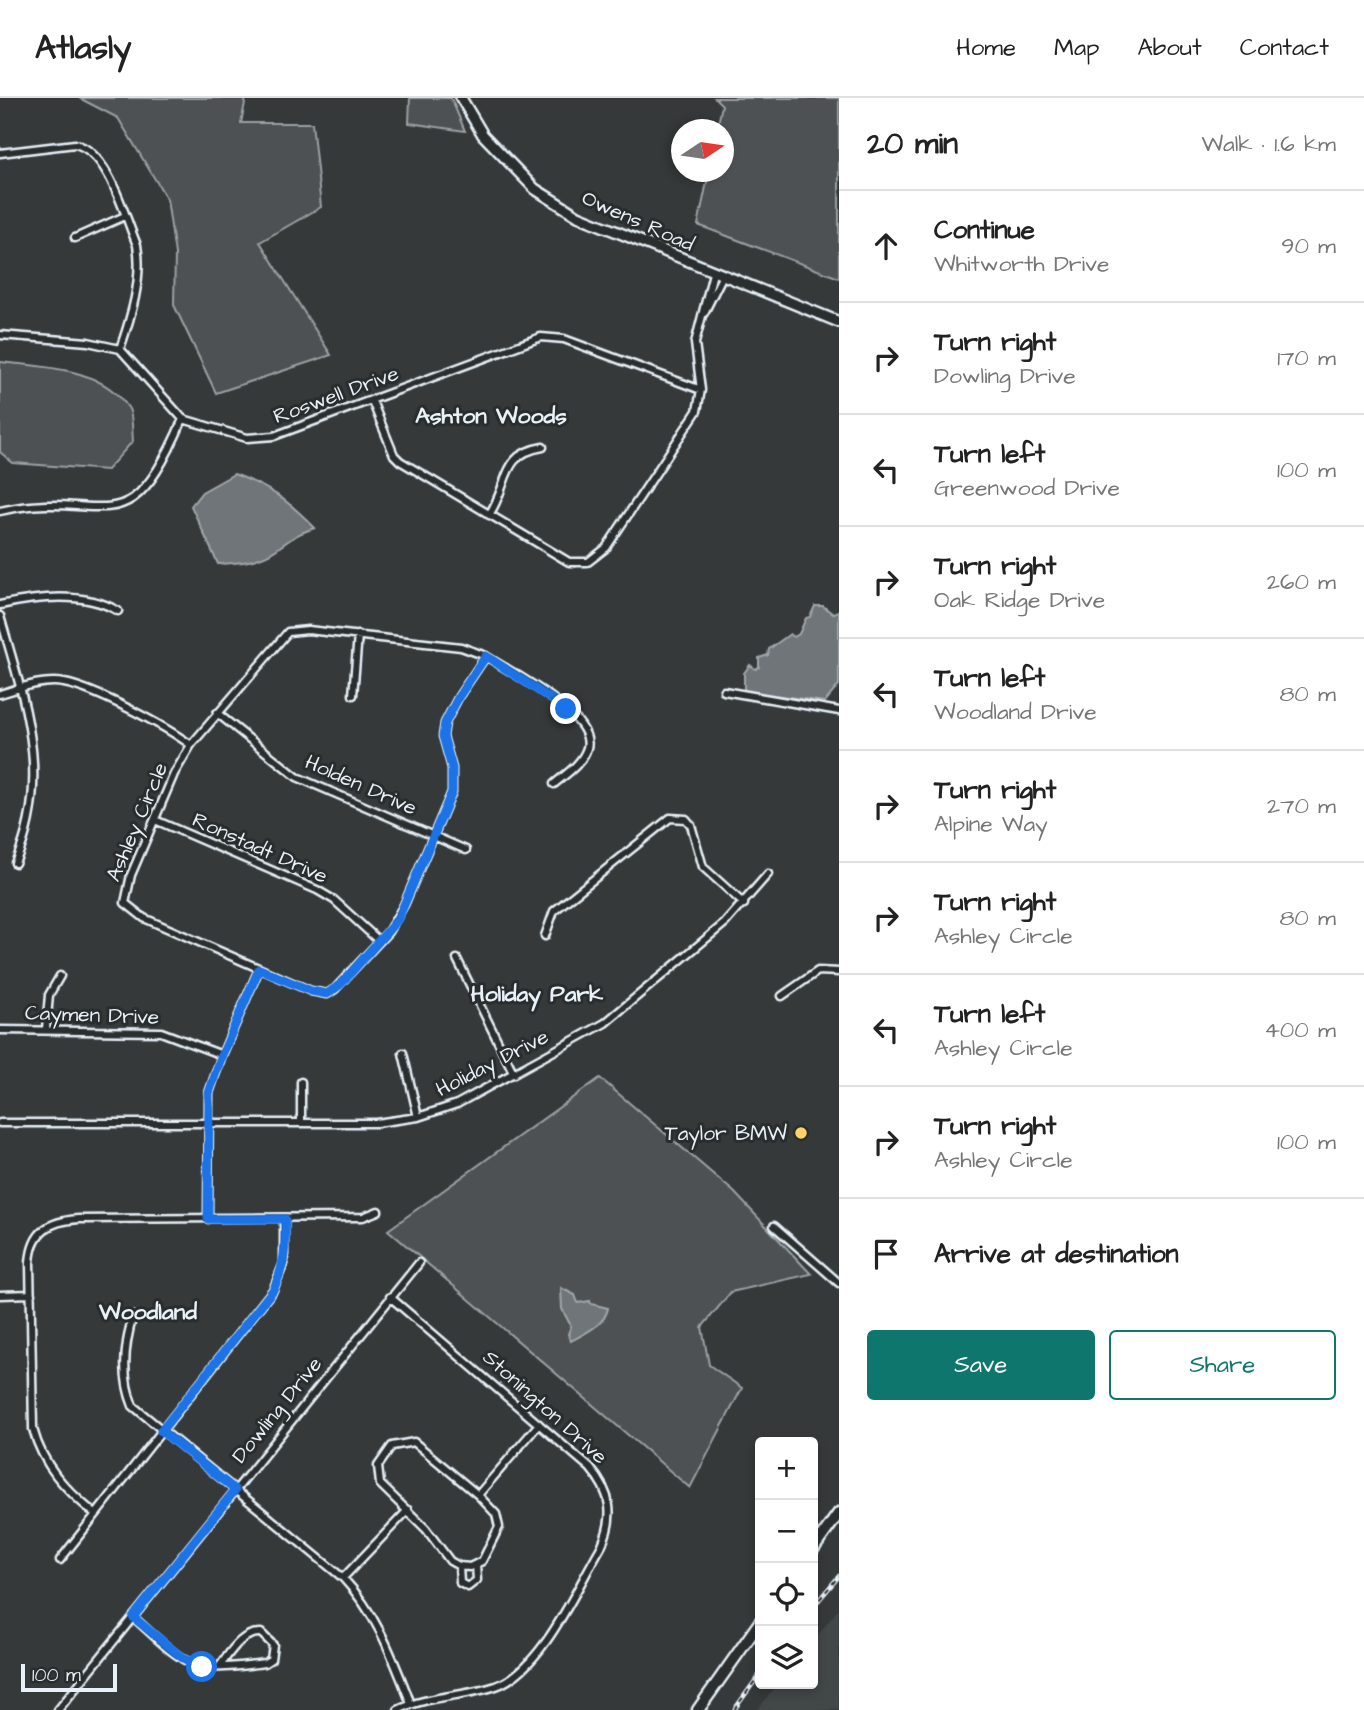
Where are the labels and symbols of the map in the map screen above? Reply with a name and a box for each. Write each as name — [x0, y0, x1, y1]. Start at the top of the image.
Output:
north arrow — [671, 119, 734, 182]
street label: Owens Road — [577, 183, 699, 259]
street label: Roswell Drive — [269, 359, 403, 431]
district label: Ashton Woods — [415, 400, 567, 432]
route end — [550, 693, 581, 724]
street label: Holden Drive — [301, 747, 421, 823]
street label: Ashley Circle — [99, 758, 177, 887]
street label: Ronstadt Drive — [188, 805, 332, 891]
district label: Holiday Park — [471, 978, 604, 1012]
street label: Caymen Drive — [24, 998, 160, 1034]
street label: Holiday Drive — [431, 1022, 554, 1106]
place label: Taylor BMW — [665, 1119, 787, 1150]
marker: Taylor BMW — [793, 1125, 809, 1141]
district label: Woodland — [98, 1296, 197, 1328]
street label: Stonington Drive — [475, 1343, 614, 1472]
street label: Dowling Drive — [225, 1351, 330, 1471]
route start — [186, 1651, 217, 1682]
scale bar — [21, 1661, 117, 1693]

